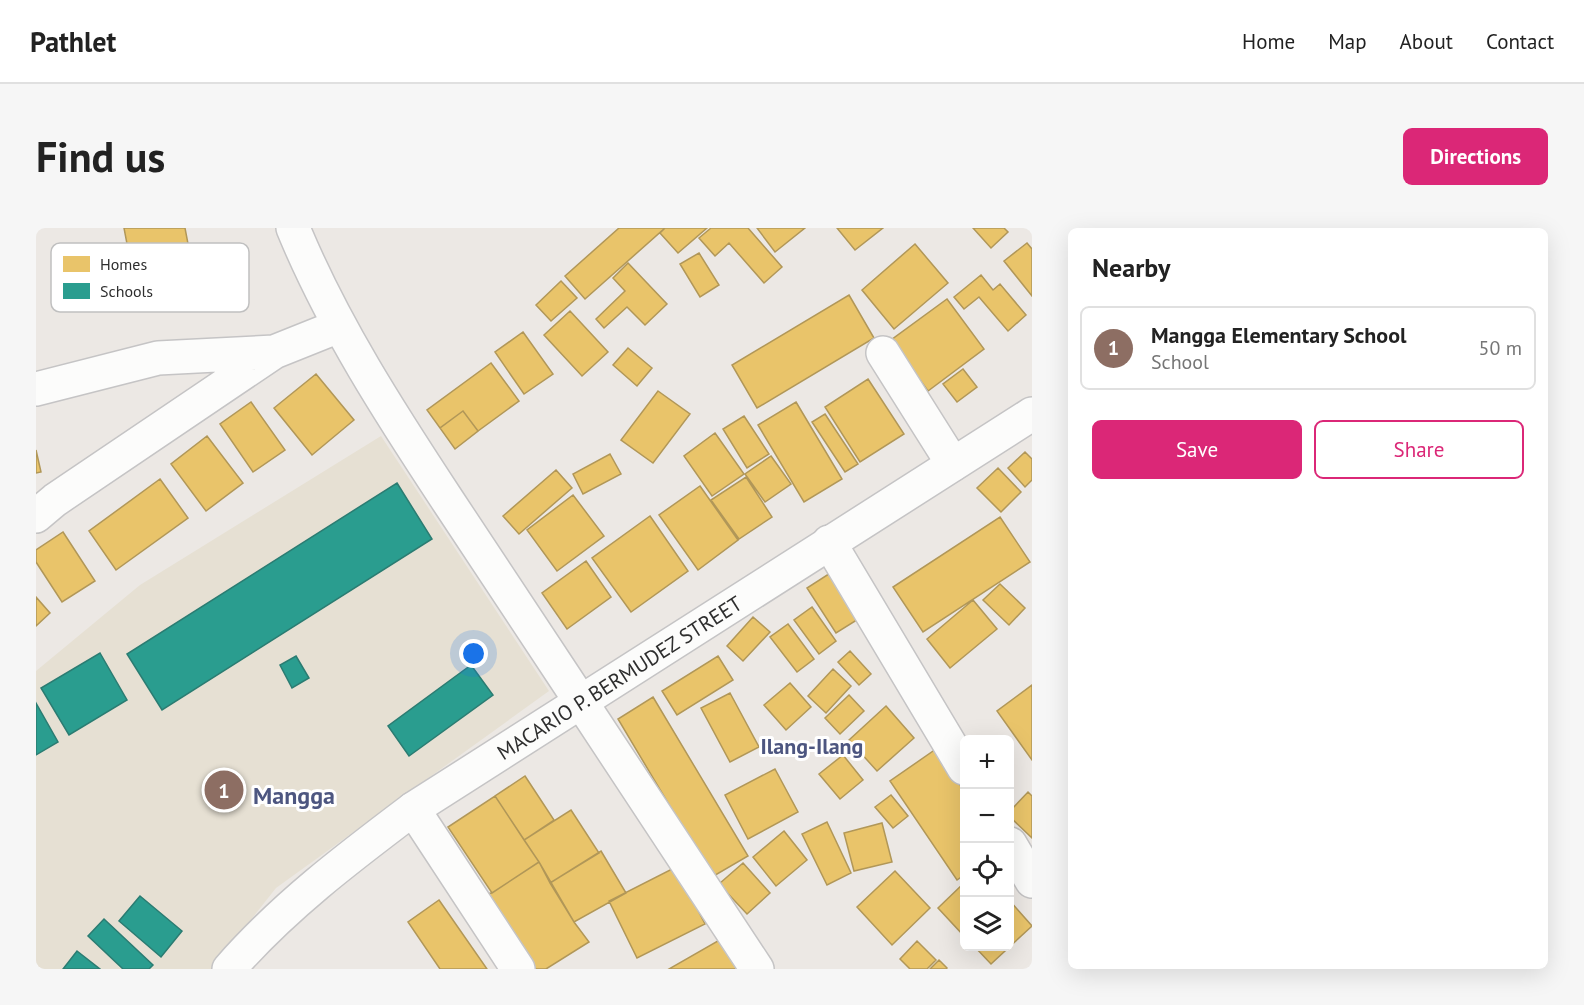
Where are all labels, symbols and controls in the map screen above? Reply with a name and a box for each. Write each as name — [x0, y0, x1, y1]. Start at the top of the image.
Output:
text: Pathlet — [30, 23, 116, 60]
text: Home — [1242, 28, 1295, 55]
text: Map — [1328, 28, 1367, 55]
text: About — [1400, 28, 1453, 55]
text: Contact — [1486, 28, 1554, 55]
button: Directions — [1403, 128, 1548, 185]
text: Find us — [36, 129, 165, 184]
legend — [51, 243, 249, 312]
text: Nearby — [1092, 251, 1170, 284]
text: Homes — [100, 254, 147, 274]
text: Schools — [100, 281, 153, 301]
text: Mangga Elementary School — [1151, 321, 1406, 349]
text: 1 — [1108, 335, 1119, 361]
text: 50 m — [1479, 335, 1522, 361]
text: School — [1151, 349, 1209, 375]
button: Save — [1092, 420, 1302, 479]
button: Share — [1314, 420, 1524, 479]
street label: MACARIO P. BERMUDEZ STREET — [492, 589, 747, 765]
your location — [459, 639, 488, 668]
district label: Ilang-Ilang — [761, 732, 863, 760]
map controls — [960, 735, 1014, 951]
button: + — [960, 735, 1014, 789]
pin: 1 — [204, 768, 243, 812]
district label: Mangga — [253, 780, 335, 811]
button: − — [960, 789, 1014, 843]
button: locate — [960, 843, 1014, 897]
button: layers — [960, 897, 1014, 951]

